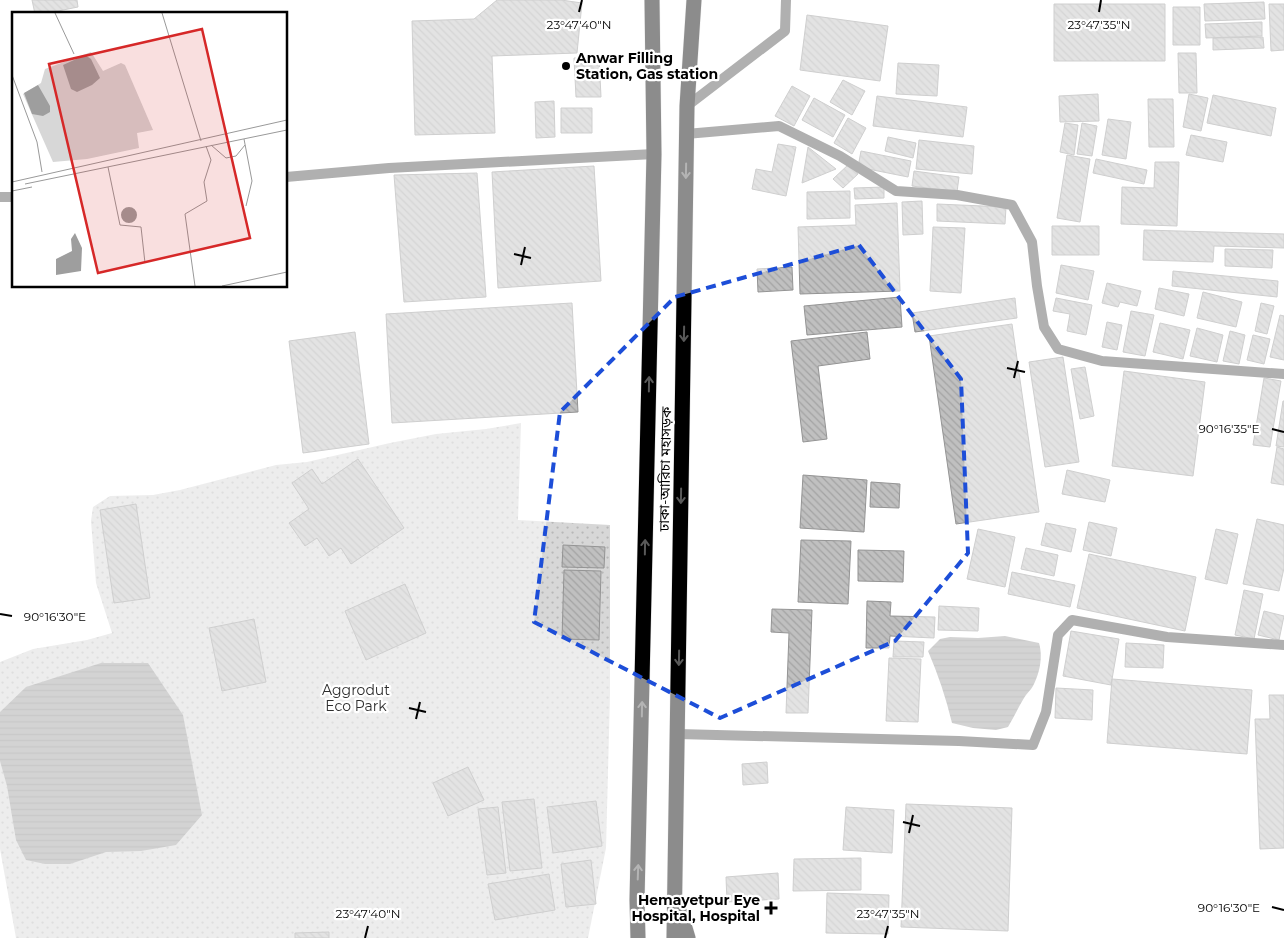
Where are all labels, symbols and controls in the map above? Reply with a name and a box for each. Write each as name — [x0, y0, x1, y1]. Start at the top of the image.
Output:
inset map — [12, 12, 288, 288]
text: 23°47'40"N — [547, 17, 611, 32]
text: 23°47'35"N — [1067, 17, 1131, 32]
place label: Anwar Filling Station, Gas station — [575, 49, 718, 83]
marker: Anwar Filling Station, Gas station — [560, 60, 572, 72]
one-way arrow — [681, 162, 691, 179]
one-way arrow — [679, 325, 688, 341]
one-way arrow — [644, 377, 653, 393]
street label: ঢাকা-আরিচা মহাসড়ক — [655, 406, 675, 533]
text: 90°16'35"E — [1199, 421, 1259, 436]
one-way arrow — [676, 488, 686, 504]
one-way arrow — [640, 539, 650, 556]
text: 90°16'30"E — [24, 609, 86, 624]
one-way arrow — [674, 650, 684, 666]
park label: Aggrodut Eco Park — [322, 681, 390, 715]
one-way arrow — [637, 702, 646, 718]
one-way arrow — [633, 864, 642, 880]
place label: Hemayetpur Eye Hospital, Hospital — [631, 891, 760, 925]
text: 90°16'30"E — [1198, 900, 1260, 915]
marker: Hemayetpur Eye Hospital, Hospital — [764, 901, 778, 915]
text: 23°47'40"N — [336, 906, 400, 921]
text: 23°47'35"N — [856, 906, 920, 921]

